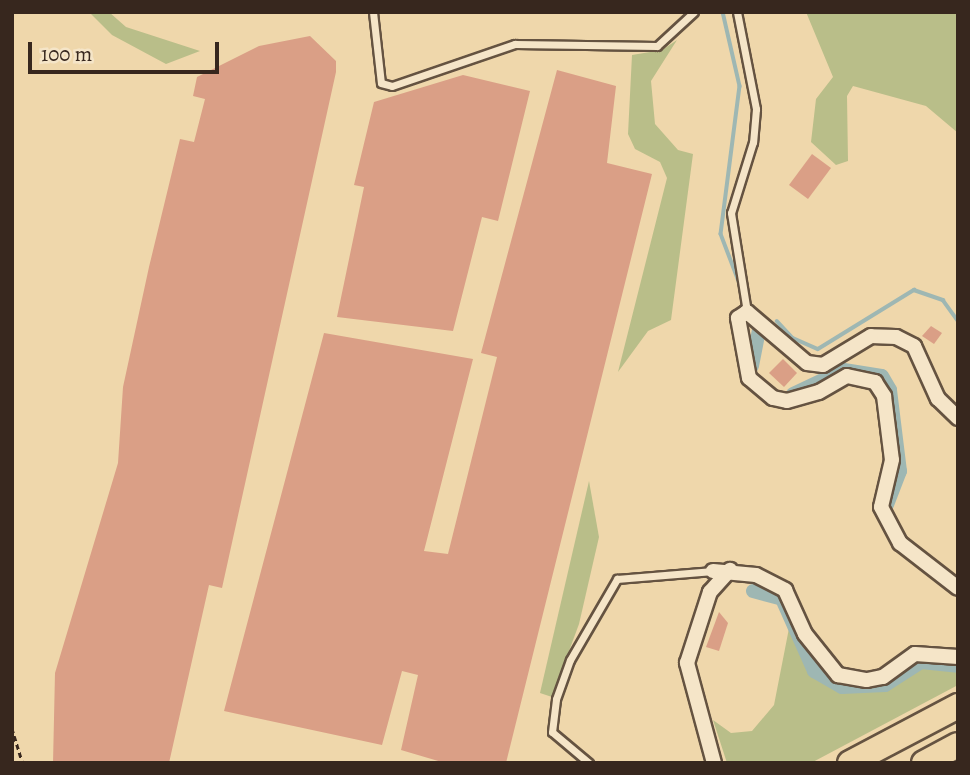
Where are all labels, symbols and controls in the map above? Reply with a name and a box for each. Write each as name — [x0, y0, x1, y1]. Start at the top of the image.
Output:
scale bar — [32, 28, 222, 72]
text: 100 m — [41, 40, 92, 68]

